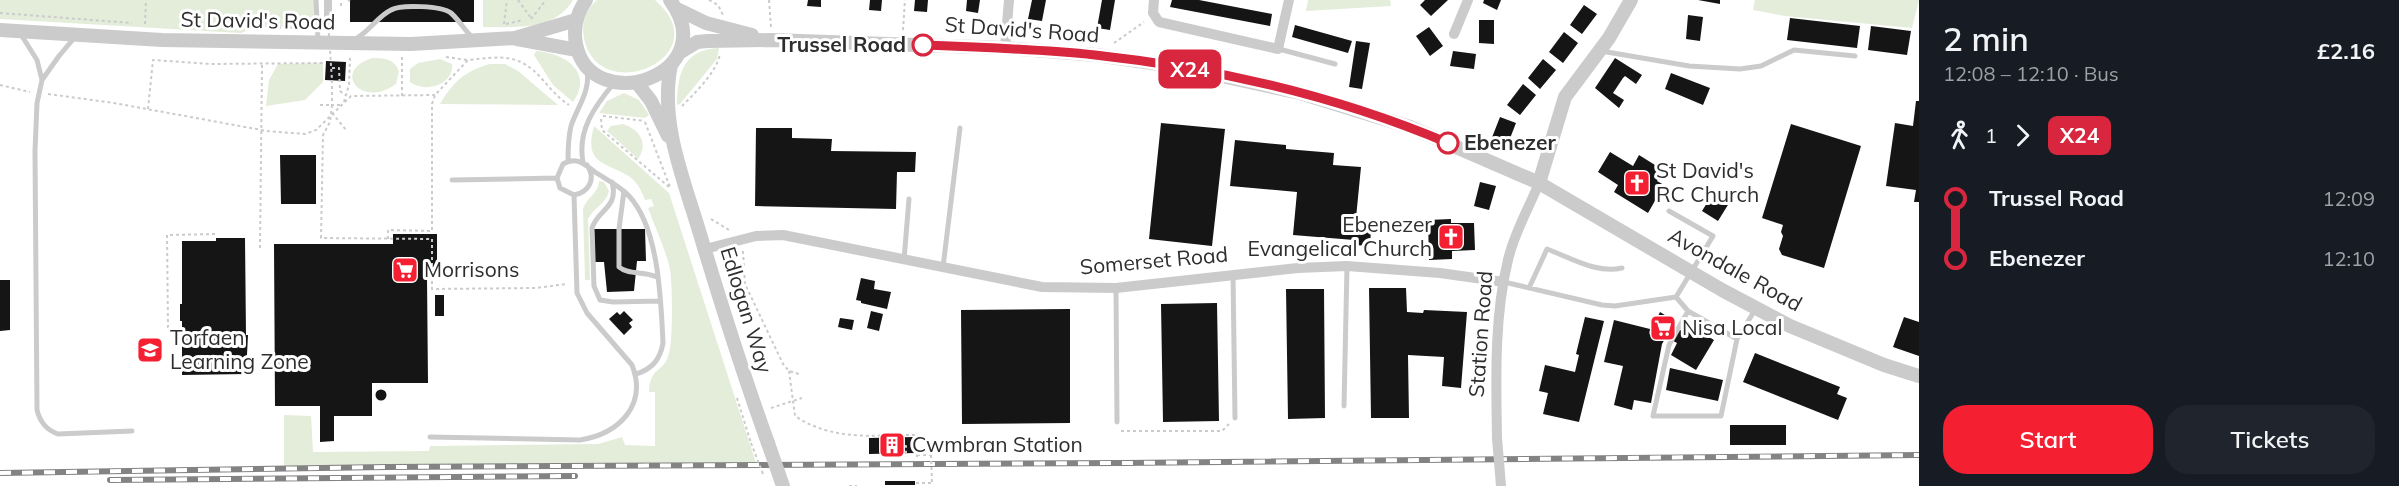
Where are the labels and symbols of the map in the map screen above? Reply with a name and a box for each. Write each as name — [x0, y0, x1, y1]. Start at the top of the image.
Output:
street label: St David's Road — [180, 6, 336, 34]
street label: St David's Road — [944, 11, 1100, 47]
place label: Trussel Road — [777, 31, 906, 57]
marker: Trussel Road — [912, 34, 934, 56]
line badge: X24 — [1156, 50, 1224, 88]
place label: Ebenezer — [1464, 129, 1556, 155]
marker: Ebenezer — [1437, 132, 1459, 154]
place label: St David's RC Church — [1656, 157, 1759, 207]
church icon: St David's RC Church — [1622, 168, 1652, 198]
place label: Ebenezer Evangelical Church — [1248, 211, 1432, 261]
church icon: Ebenezer Evangelical Church — [1436, 222, 1466, 252]
street label: Avondale Road — [1664, 222, 1807, 317]
street label: Somerset Road — [1079, 241, 1229, 279]
street label: Edlogan Way — [715, 243, 778, 376]
supermarket icon: Morrisons — [390, 255, 420, 285]
place label: Morrisons — [424, 256, 519, 282]
street label: Station Road — [1463, 270, 1497, 398]
supermarket icon: Nisa Local — [1648, 313, 1678, 343]
place label: Nisa Local — [1682, 314, 1782, 340]
place label: Torfaen Learning Zone — [170, 324, 309, 374]
school or university icon: Torfaen Learning Zone — [135, 335, 165, 365]
building icon: Cwmbran Station — [877, 430, 907, 460]
place label: Cwmbran Station — [912, 431, 1083, 457]

